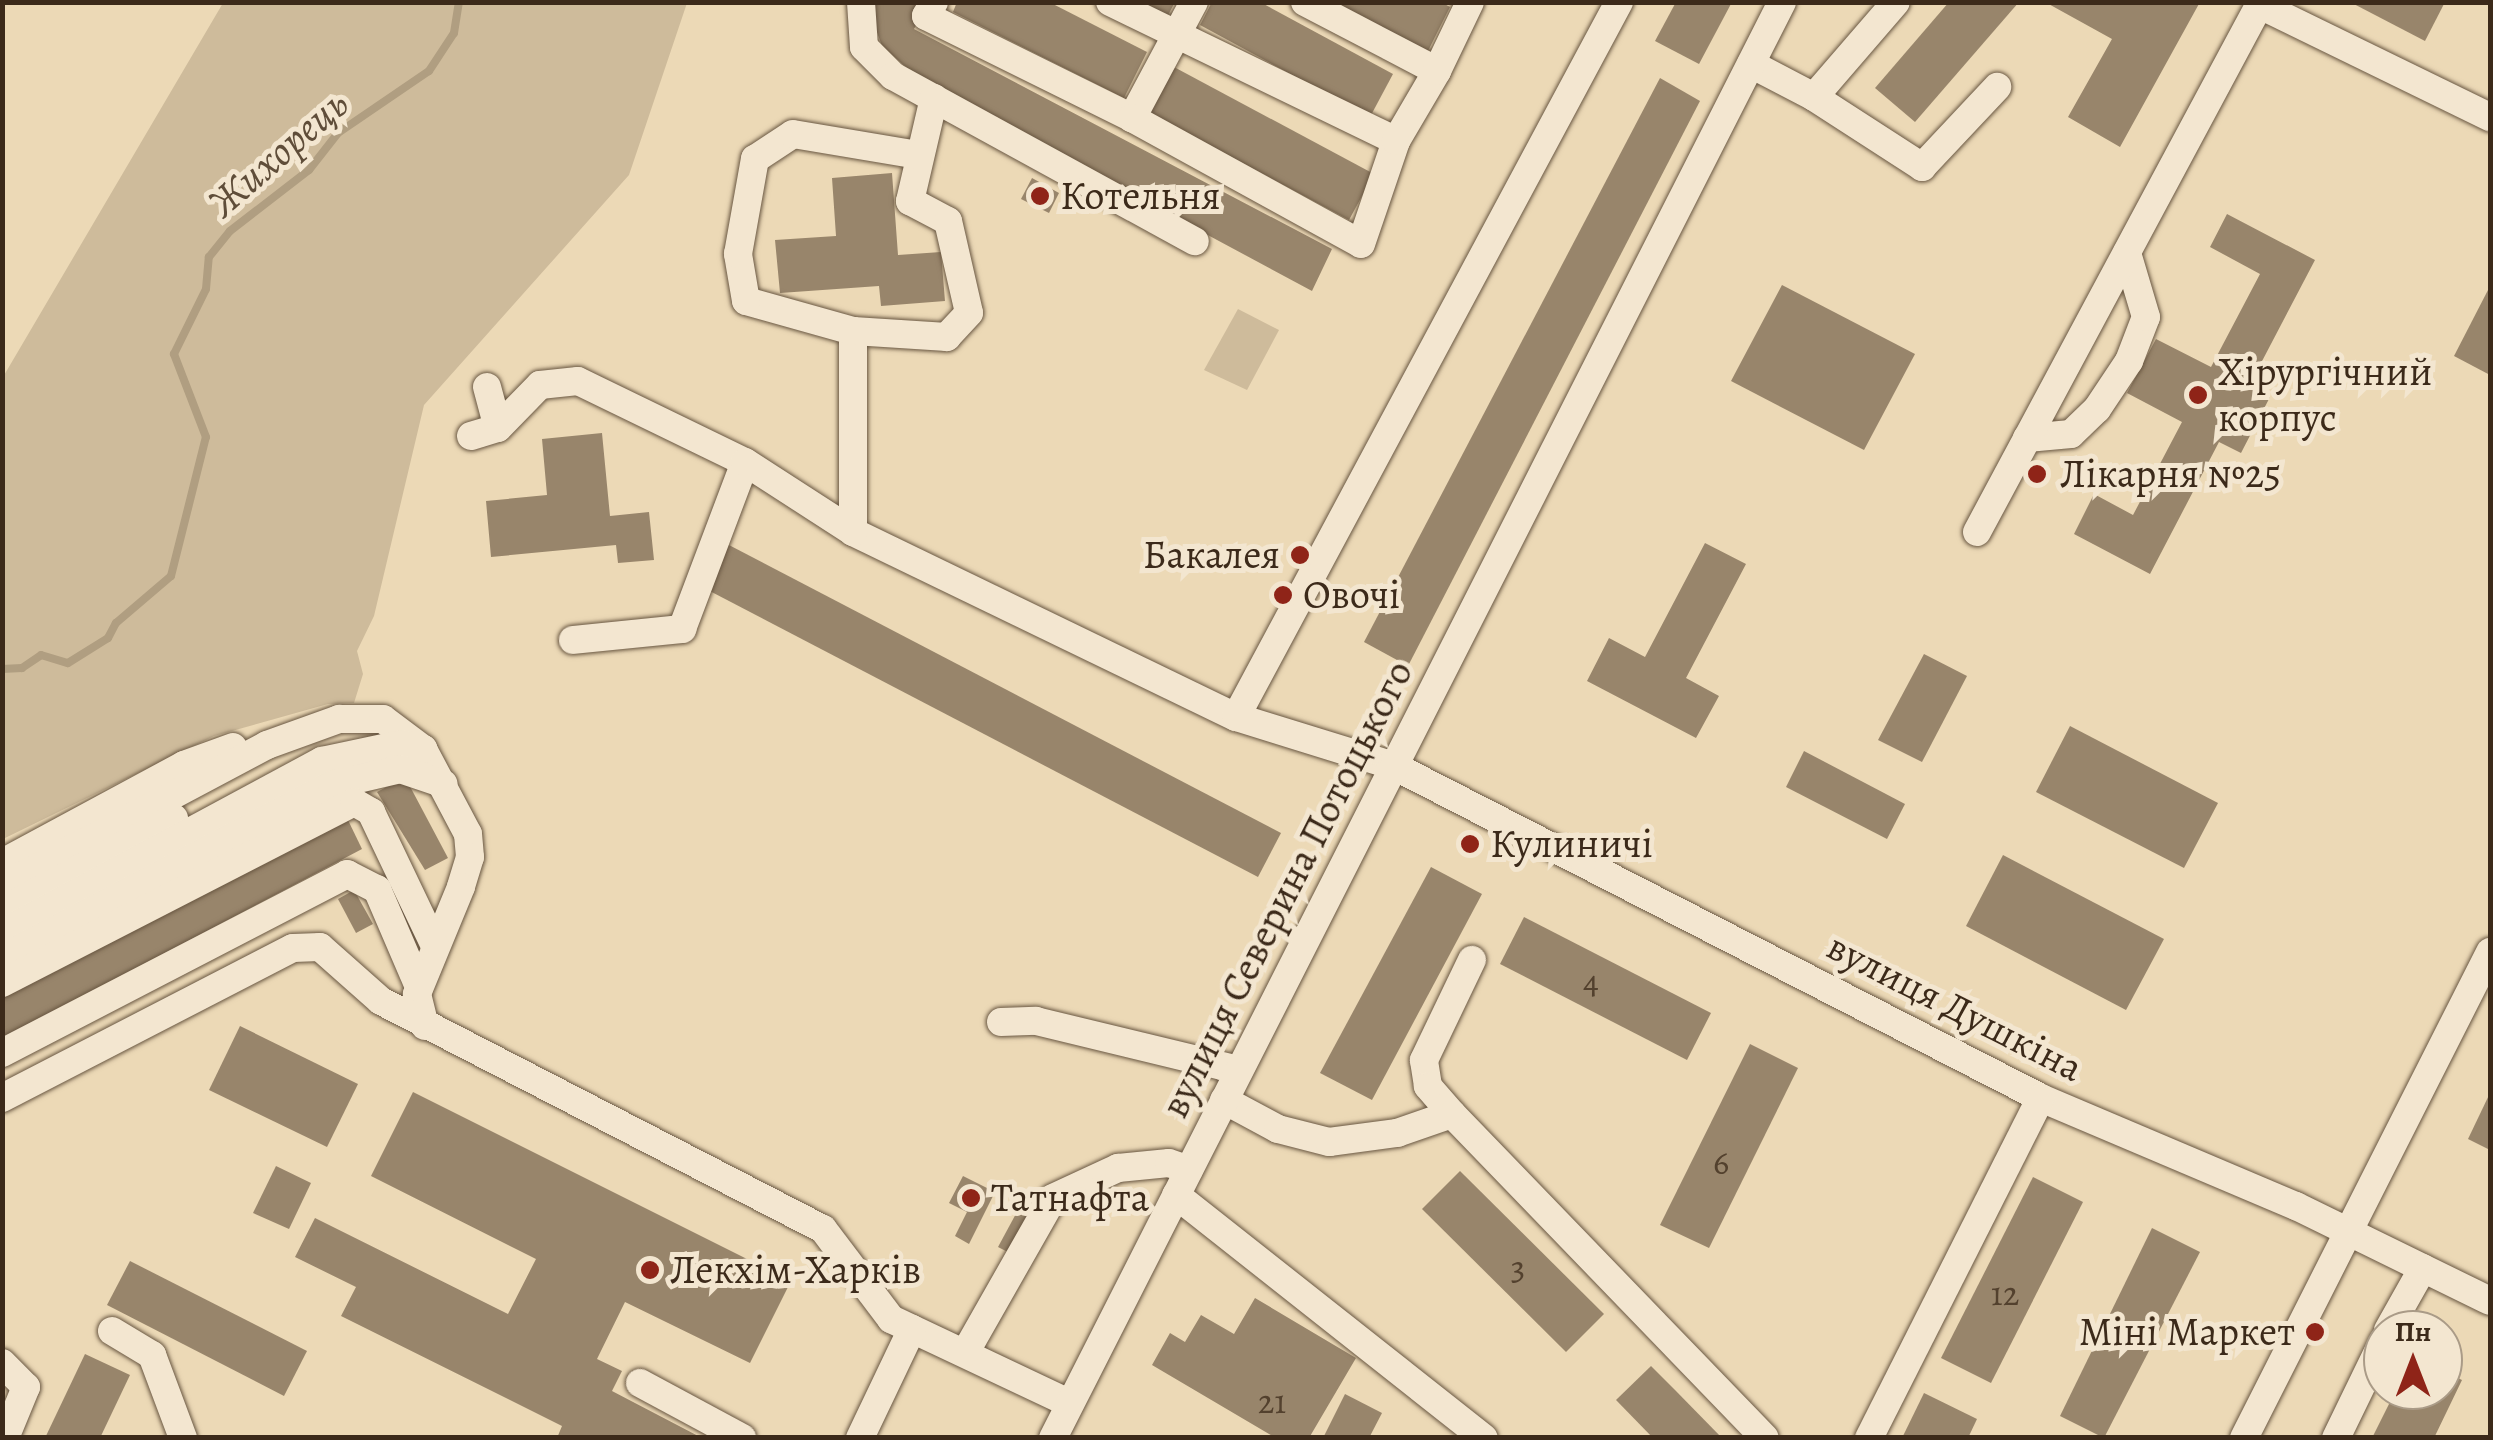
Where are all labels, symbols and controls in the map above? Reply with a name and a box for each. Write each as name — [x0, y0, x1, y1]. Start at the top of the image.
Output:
water label: Жихорець — [198, 79, 358, 227]
place label: Котельня — [1060, 172, 1221, 220]
marker: Котельня — [1029, 185, 1051, 207]
place label: Хірургічний корпус — [2218, 348, 2432, 442]
marker: Хірургічний корпус — [2187, 384, 2209, 406]
place label: Лікарня №25 — [2060, 450, 2281, 498]
marker: Лікарня №25 — [2024, 461, 2050, 487]
place label: Бакалея — [1143, 531, 1280, 579]
marker: Бакалея — [1289, 544, 1311, 566]
place label: Овочі — [1303, 571, 1400, 619]
marker: Овочі — [1272, 584, 1294, 606]
street label: вулиця Северина Потоцького — [1151, 652, 1423, 1126]
place label: Кулиничі — [1490, 820, 1653, 868]
marker: Кулиничі — [1459, 833, 1481, 855]
street label: вулиця Душкіна — [1819, 922, 2091, 1092]
house number: 4 — [1583, 960, 1599, 1002]
house number: 6 — [1713, 1141, 1729, 1183]
place label: Татнафта — [991, 1174, 1149, 1222]
marker: Татнафта — [960, 1187, 982, 1209]
place label: Лекхім-Харків — [670, 1246, 921, 1294]
house number: 3 — [1511, 1246, 1525, 1288]
marker: Лекхім-Харків — [639, 1259, 661, 1281]
house number: 12 — [1991, 1272, 2019, 1314]
place label: Міні Маркет — [2079, 1308, 2295, 1356]
north arrow — [2363, 1310, 2463, 1410]
text: Пн — [2395, 1313, 2431, 1351]
marker: Міні Маркет — [2304, 1321, 2326, 1343]
house number: 21 — [1258, 1380, 1286, 1422]

